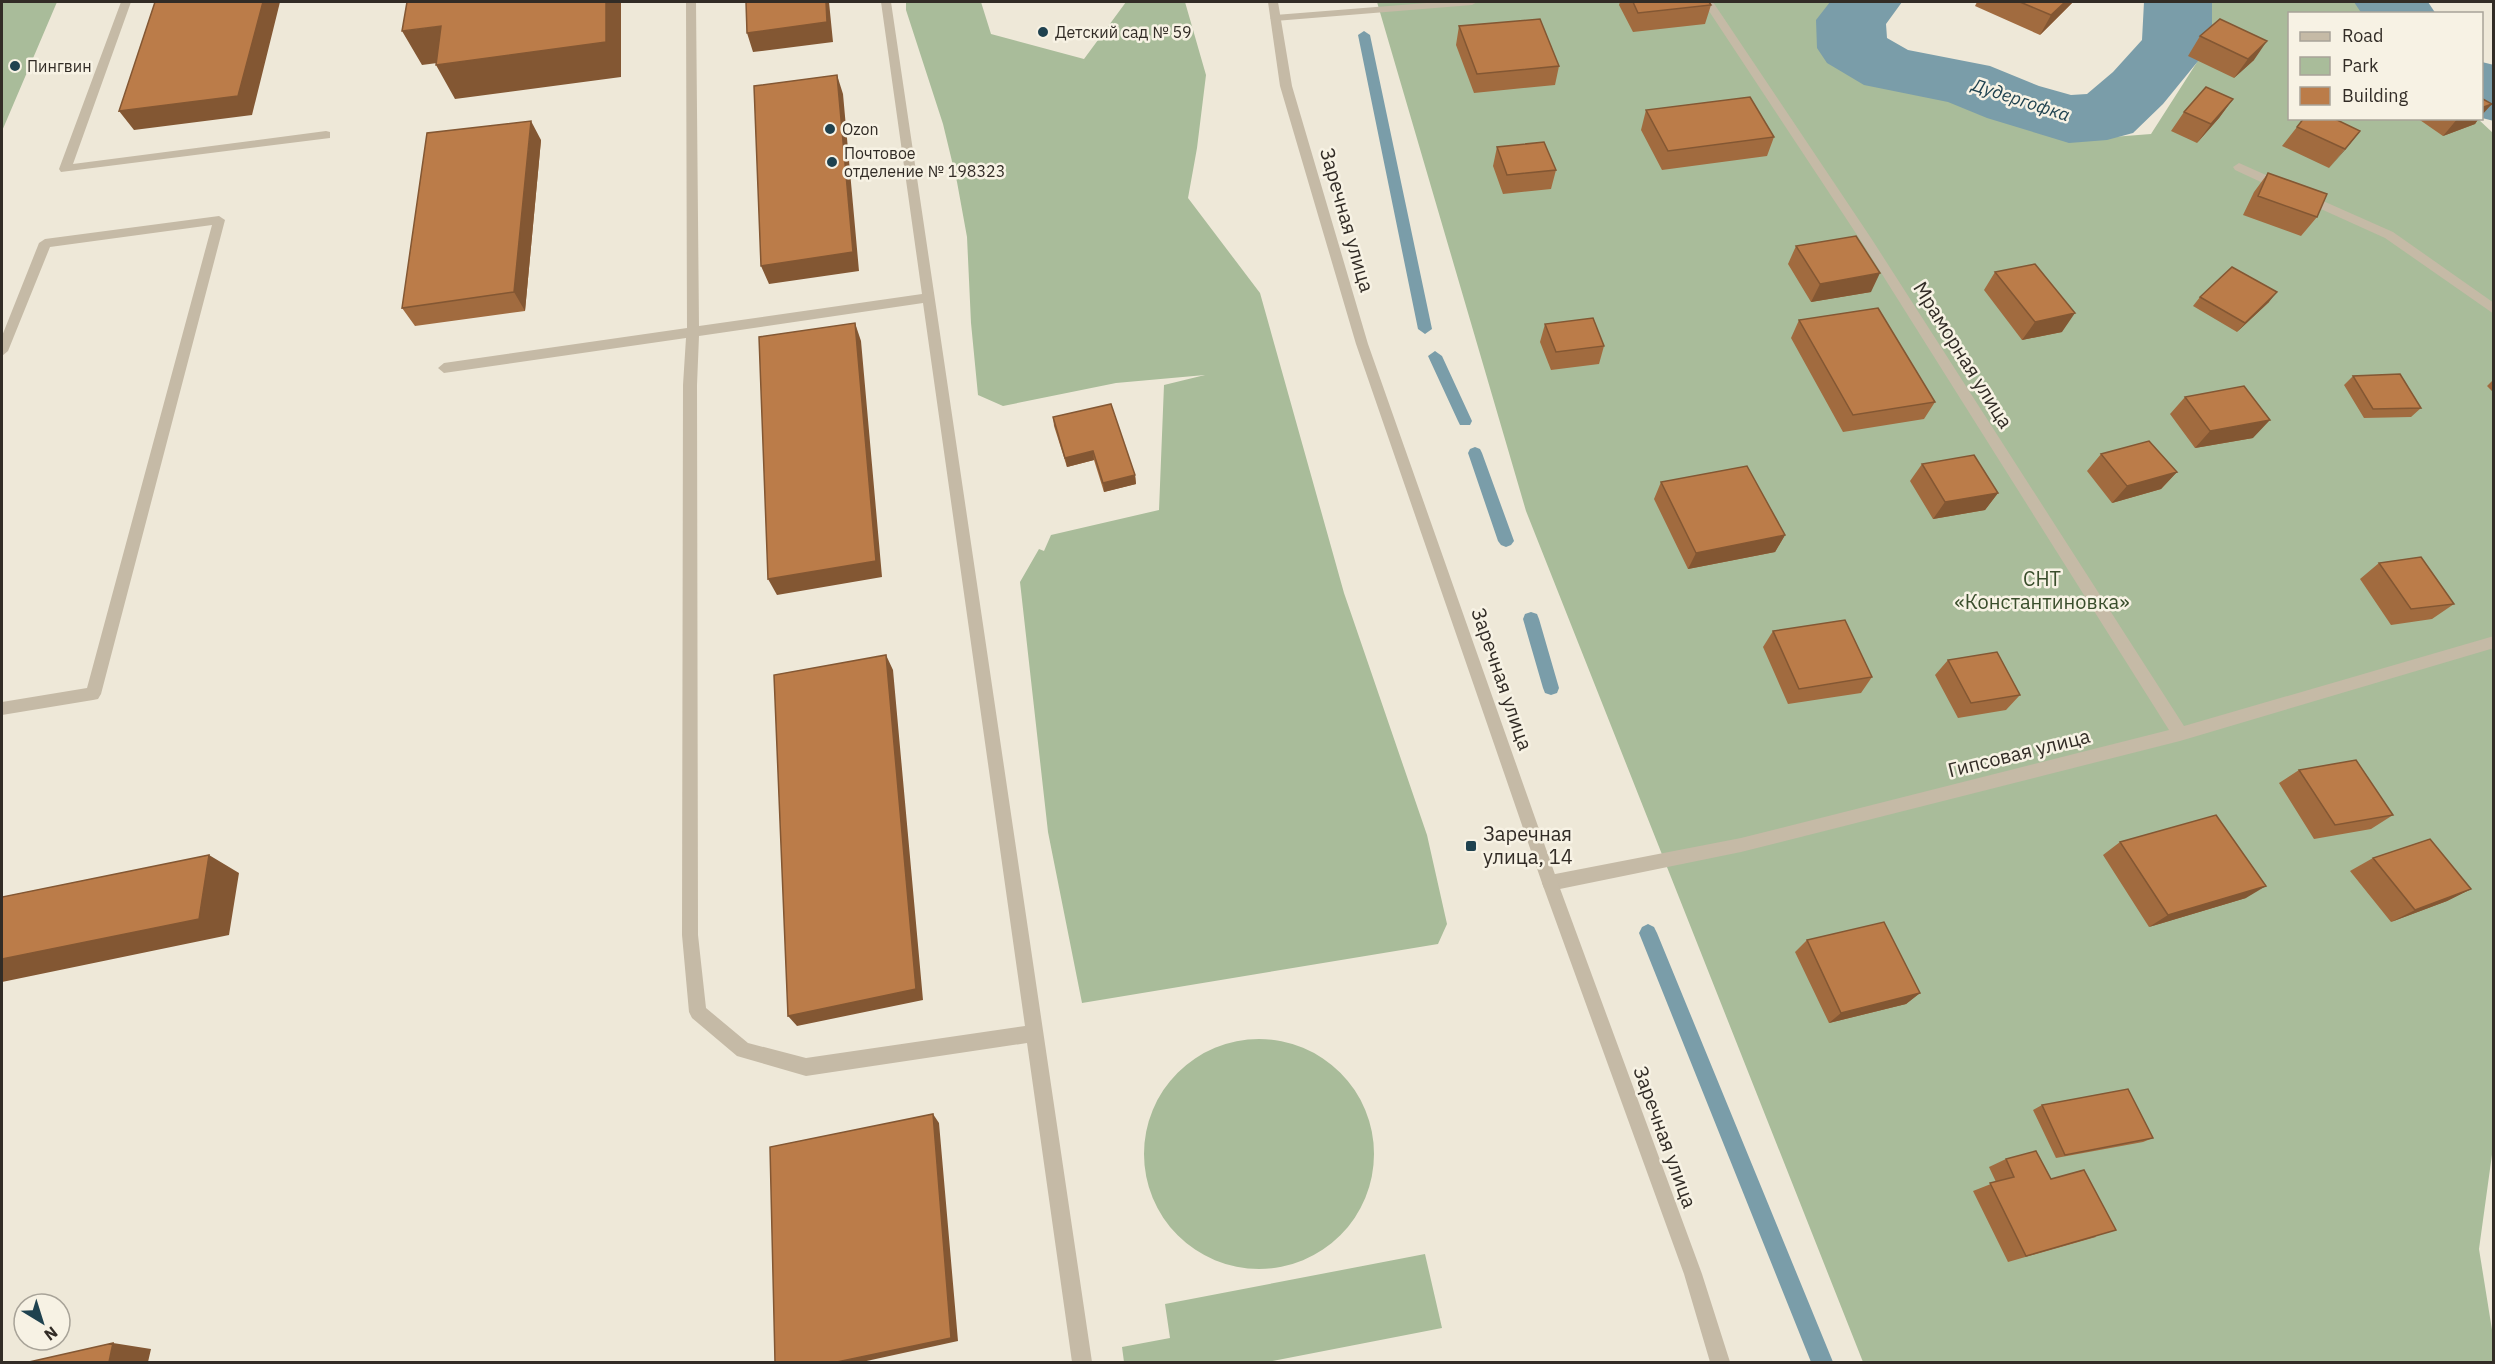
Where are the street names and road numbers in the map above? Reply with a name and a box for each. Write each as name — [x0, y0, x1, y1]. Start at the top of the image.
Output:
street label: Заречная улица — [1314, 144, 1381, 296]
street label: Мраморная улица — [1907, 276, 2020, 434]
street label: Заречная улица — [1465, 604, 1540, 754]
street label: Гипсовая улица — [1945, 722, 2093, 783]
street label: Заречная улица — [1627, 1062, 1704, 1212]

